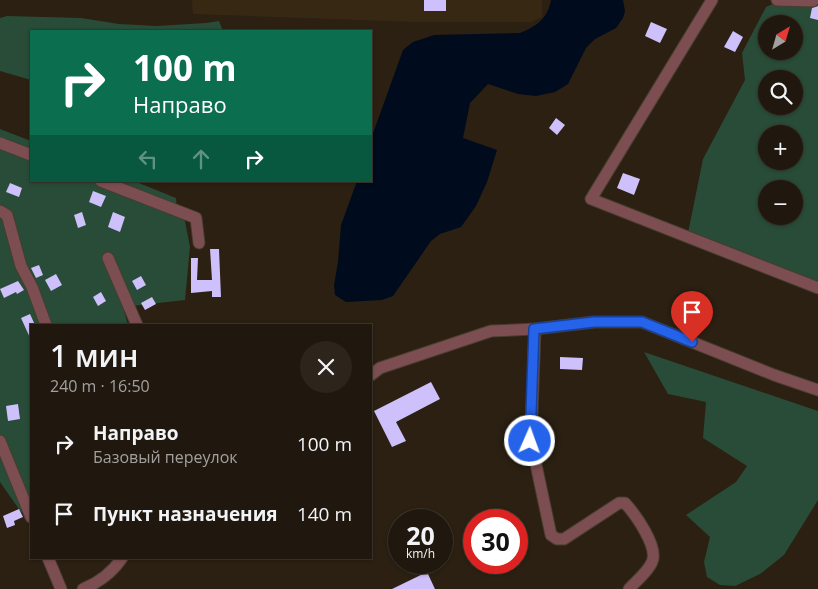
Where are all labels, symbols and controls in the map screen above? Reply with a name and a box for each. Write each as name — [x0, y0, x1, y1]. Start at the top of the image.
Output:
north arrow — [758, 15, 802, 60]
map controls — [758, 15, 803, 225]
text: 100 m — [133, 44, 237, 91]
icon: right — [50, 50, 115, 115]
button: search — [758, 70, 803, 115]
text: Направо — [133, 89, 227, 119]
button: + — [758, 125, 803, 170]
icon: left — [134, 145, 162, 173]
icon: ahead — [187, 145, 215, 173]
icon: right — [240, 145, 268, 173]
button: − — [758, 180, 803, 225]
pin — [671, 291, 713, 342]
icon: arrive — [678, 298, 706, 326]
text: 1 мин — [50, 335, 138, 376]
button: close — [300, 341, 352, 393]
text: 240 m · 16:50 — [50, 375, 150, 397]
position arrow — [503, 414, 555, 466]
text: Направо — [93, 420, 179, 446]
icon: right — [50, 430, 78, 458]
text: 100 m — [297, 431, 352, 457]
text: Базовый переулок — [93, 446, 238, 468]
icon: arrive — [50, 500, 78, 528]
text: Пункт назначения — [93, 501, 278, 527]
text: 140 m — [297, 501, 352, 527]
speed limit sign: 30 — [463, 509, 528, 574]
text: 20 — [406, 518, 435, 552]
text: km/h — [406, 545, 435, 562]

